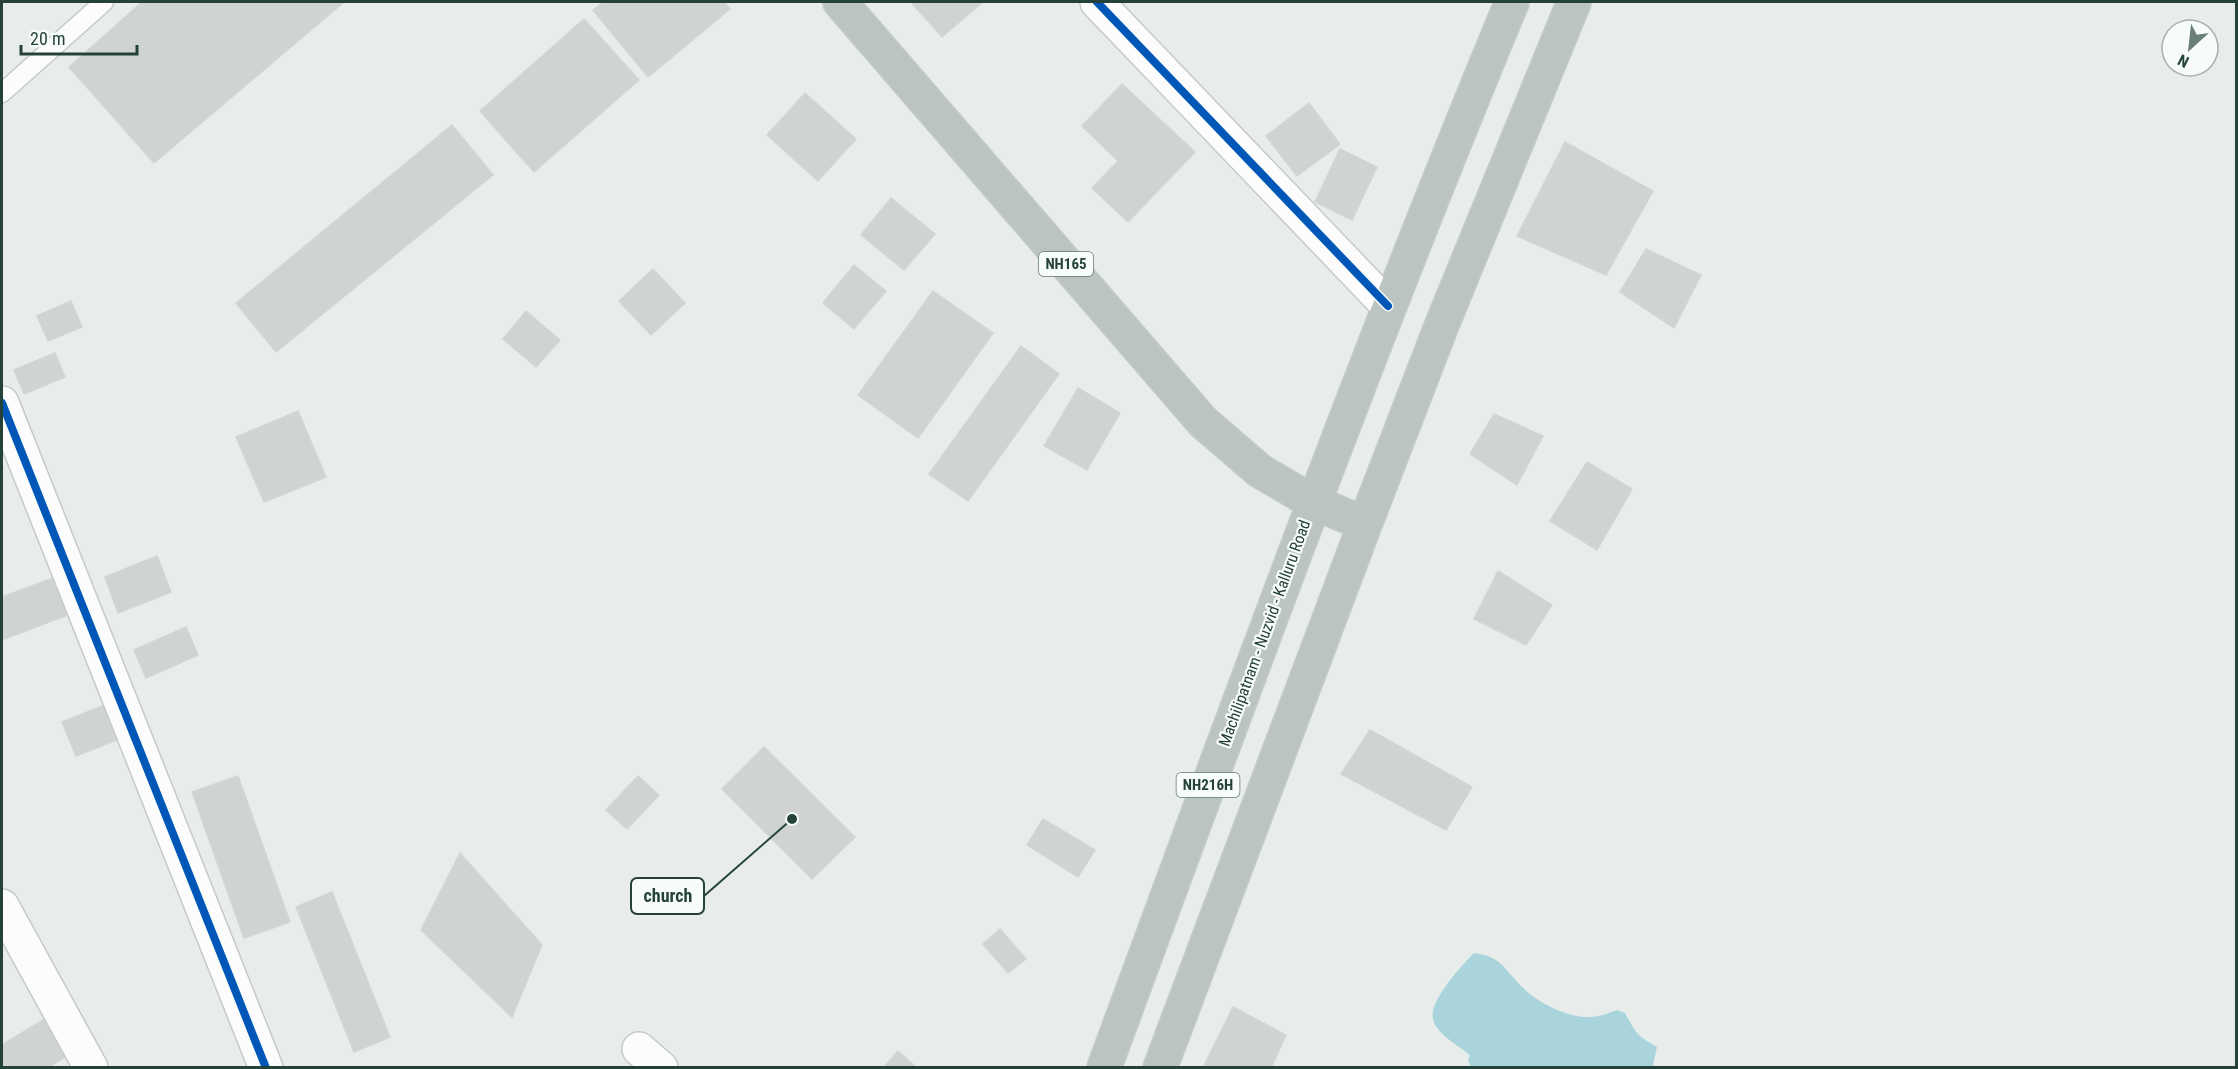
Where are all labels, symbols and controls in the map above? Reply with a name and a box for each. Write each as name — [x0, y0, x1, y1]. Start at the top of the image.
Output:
scale bar — [21, 18, 136, 56]
north arrow — [2160, 18, 2220, 78]
text: 20 m — [30, 28, 65, 49]
text: N — [2175, 50, 2192, 72]
road number: NH165 — [1039, 252, 1093, 276]
street label: Machilipatnam - Nuzvid - Kalluru Road — [1215, 518, 1314, 749]
road number: NH216H — [1176, 773, 1240, 797]
callout: church — [631, 878, 704, 914]
text: church — [644, 885, 692, 906]

